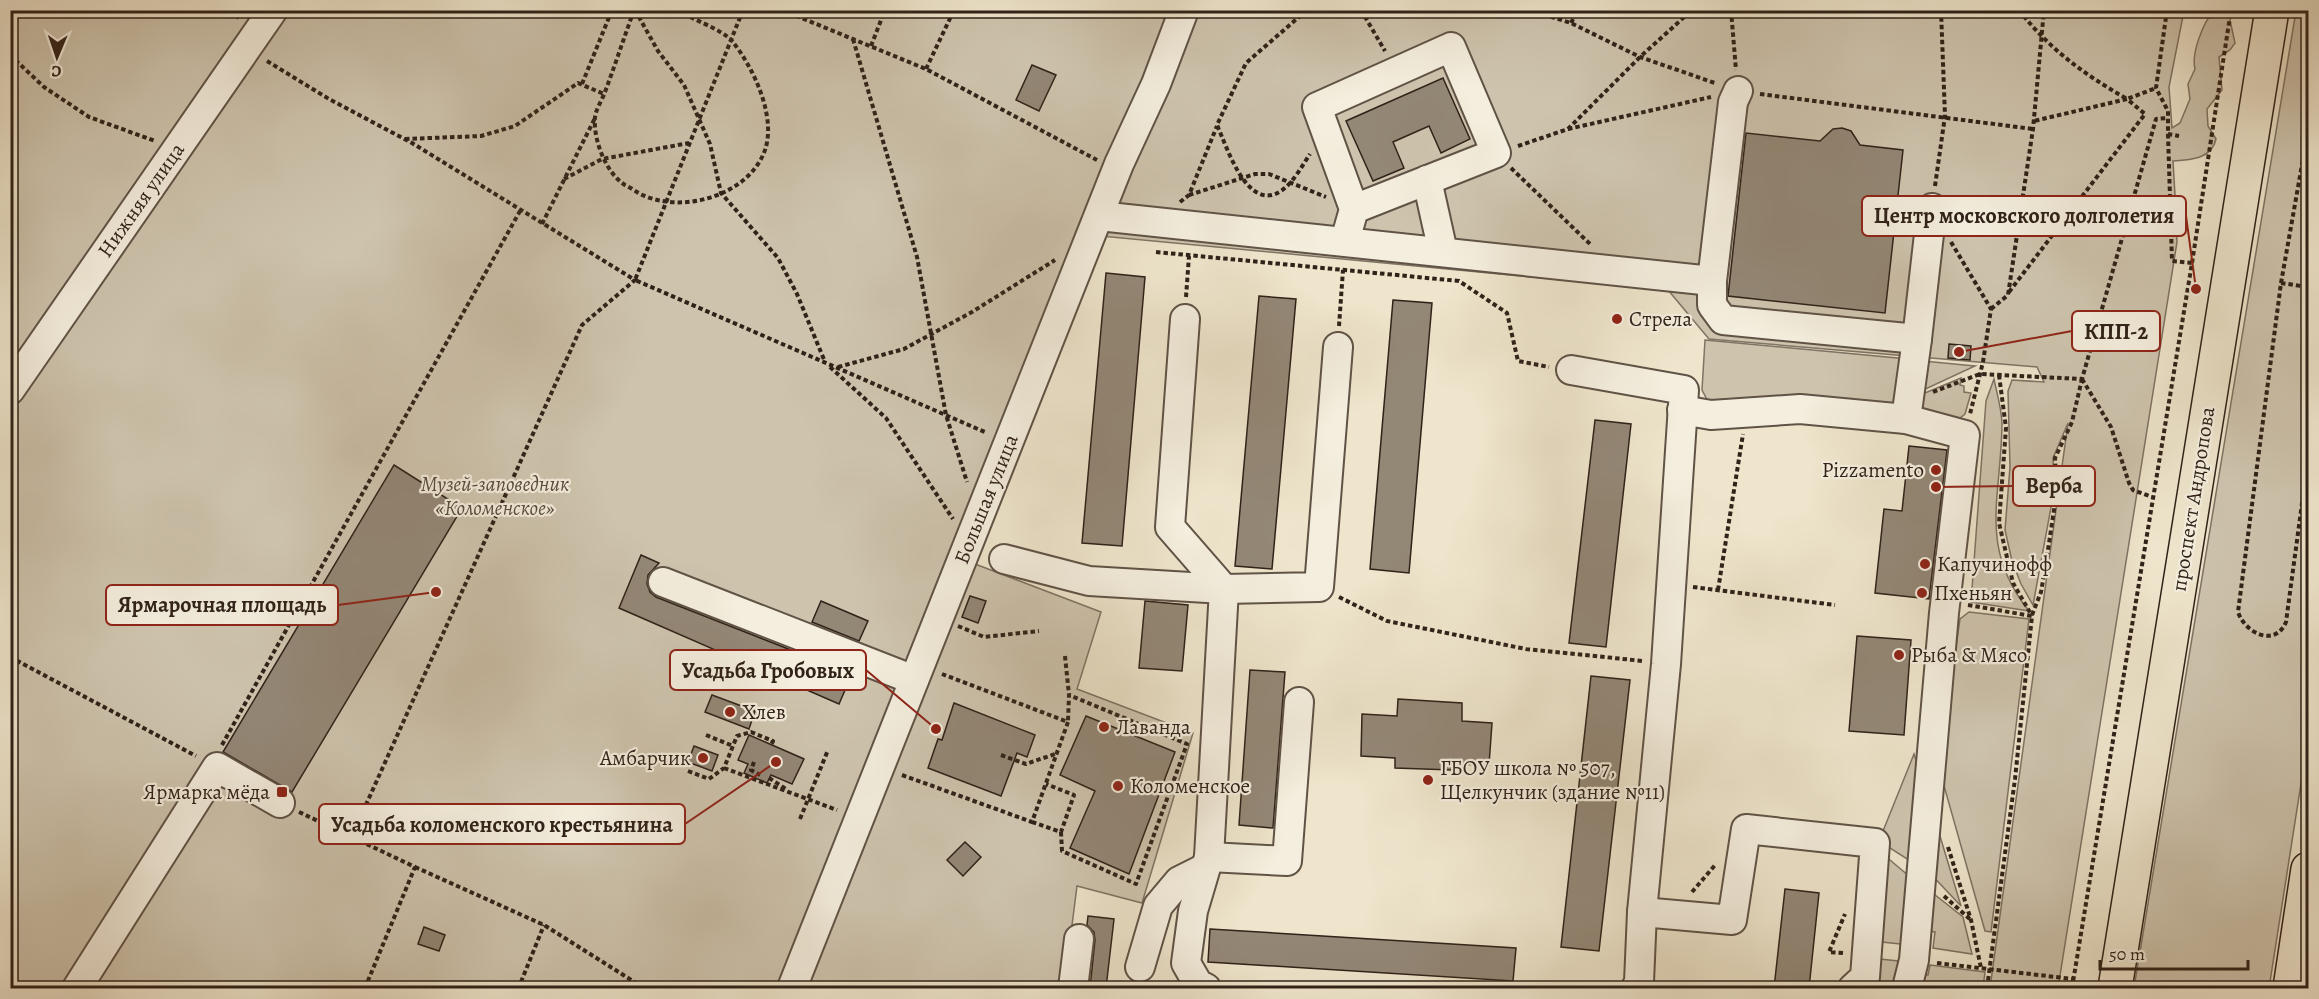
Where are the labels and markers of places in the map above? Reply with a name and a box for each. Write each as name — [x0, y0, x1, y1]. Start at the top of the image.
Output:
callout: Центр московского долголетия — [1862, 196, 2186, 236]
place label: Стрела — [1629, 305, 1693, 333]
callout: КПП-2 — [2072, 311, 2160, 351]
marker: Стрела — [1610, 312, 1624, 326]
place label: Pizzamento — [1822, 456, 1924, 484]
marker: Pizzamento — [1929, 463, 1943, 477]
callout: Верба — [2013, 466, 2095, 506]
place label: Капучинофф — [1937, 550, 2052, 578]
marker: Капучинофф — [1918, 557, 1932, 571]
place label: Пхеньян — [1934, 579, 2012, 607]
callout: Ярмарочная площадь — [106, 585, 338, 625]
marker: Пхеньян — [1915, 586, 1929, 600]
place label: Рыба & Мясо — [1911, 641, 2027, 669]
marker: Рыба & Мясо — [1892, 648, 1906, 662]
callout: Усадьба Гробовых — [670, 650, 866, 690]
place label: Хлев — [742, 698, 786, 726]
marker: Хлев — [723, 705, 737, 719]
place label: Лаванда — [1116, 713, 1191, 741]
marker: Лаванда — [1097, 720, 1111, 734]
place label: Амбарчик — [599, 744, 691, 772]
marker: Амбарчик — [696, 751, 710, 765]
place label: ГБОУ школа № 507, Щелкунчик (здание №11) — [1440, 754, 1665, 806]
place label: Коломенское — [1130, 772, 1250, 800]
marker: ГБОУ школа № 507, Щелкунчик (здание №11) — [1421, 773, 1435, 787]
place label: Ярмарка мёда — [143, 778, 270, 806]
marker: Коломенское — [1111, 779, 1125, 793]
marker: Ярмарка мёда — [275, 785, 289, 799]
callout: Усадьба коломенского крестьянина — [319, 804, 685, 844]

